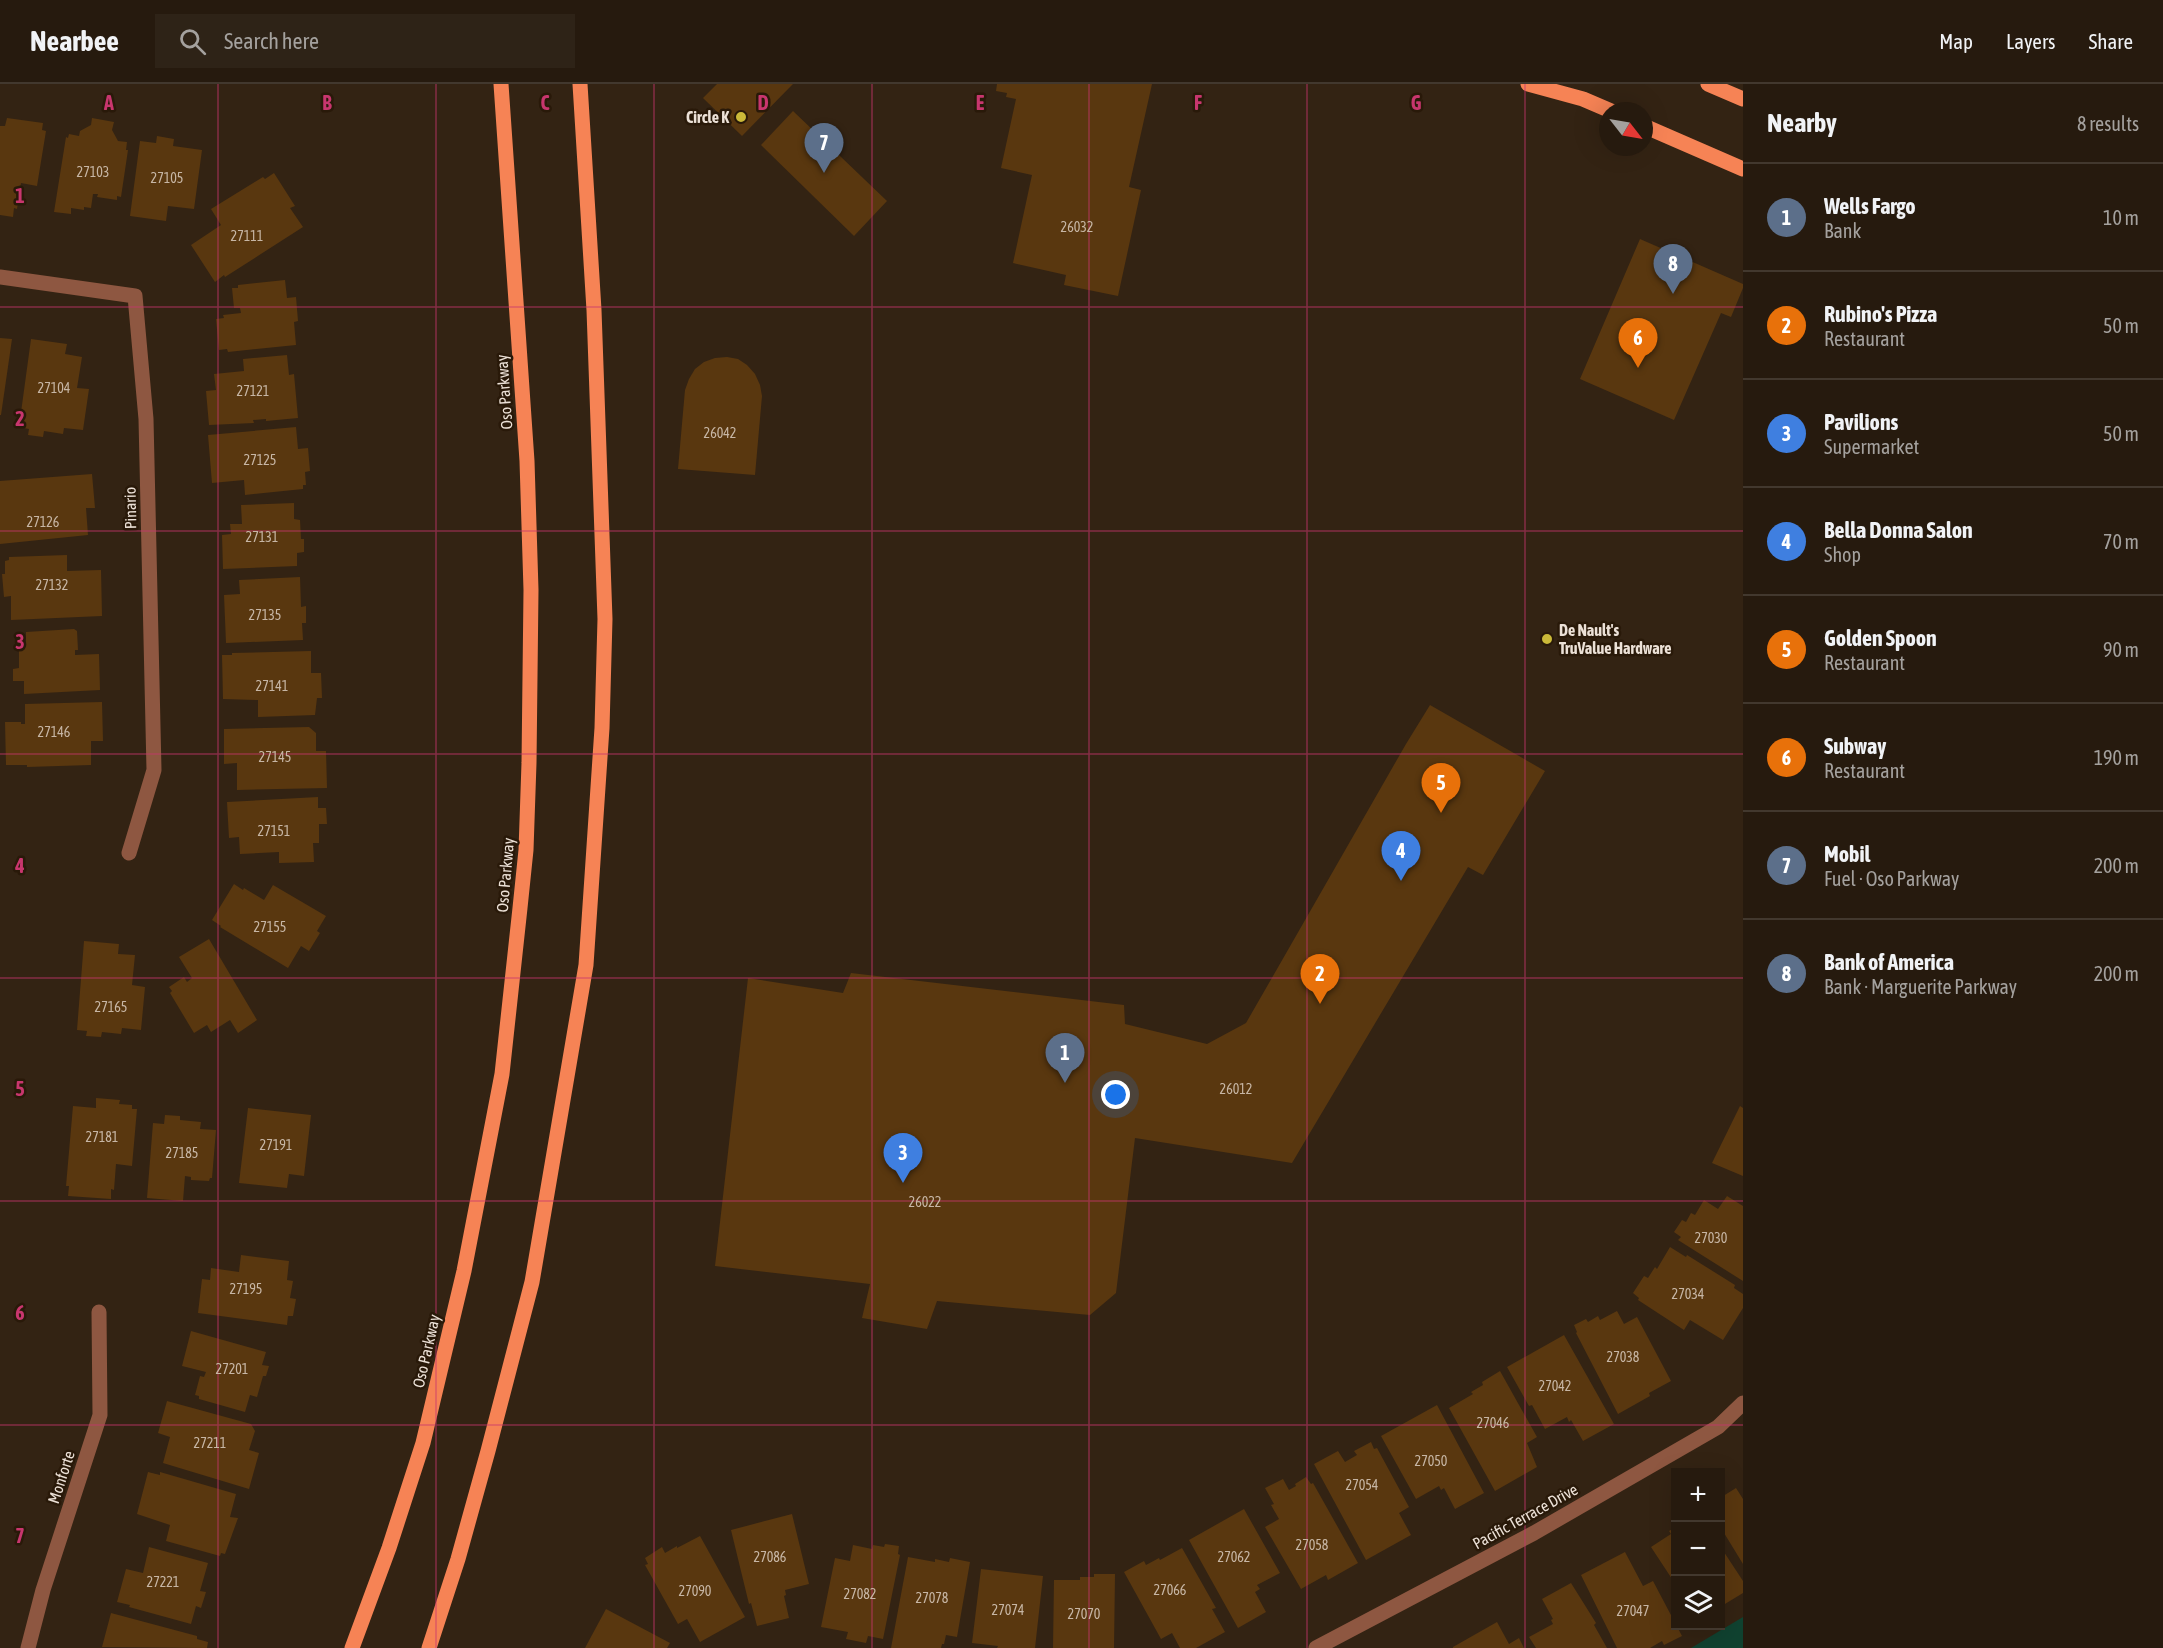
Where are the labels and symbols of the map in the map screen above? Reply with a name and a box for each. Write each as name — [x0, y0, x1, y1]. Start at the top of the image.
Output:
text: A — [103, 91, 114, 114]
text: B — [322, 91, 332, 114]
text: C — [541, 91, 550, 114]
text: D — [757, 91, 769, 114]
text: E — [976, 91, 985, 114]
text: F — [1194, 91, 1202, 114]
text: G — [1411, 91, 1422, 114]
north arrow — [1599, 102, 1653, 156]
place label: Circle K — [686, 108, 729, 126]
marker: Circle K — [734, 110, 748, 124]
pin: 7 — [804, 124, 844, 173]
house number: 27103 — [77, 164, 109, 180]
house number: 27105 — [151, 170, 183, 186]
text: 1 — [15, 184, 25, 207]
house number: 26032 — [1061, 219, 1093, 235]
house number: 27111 — [231, 228, 263, 244]
pin: 8 — [1654, 244, 1692, 294]
pin: 6 — [1618, 318, 1658, 368]
street label: Oso Parkway — [492, 354, 517, 430]
house number: 27104 — [38, 380, 71, 396]
house number: 27121 — [237, 383, 269, 399]
text: 2 — [15, 407, 25, 430]
house number: 26042 — [704, 425, 736, 441]
house number: 27125 — [244, 452, 276, 468]
street label: Pinario — [121, 487, 139, 529]
house number: 27126 — [27, 514, 60, 530]
house number: 27131 — [246, 529, 278, 545]
house number: 27132 — [36, 577, 68, 593]
house number: 27135 — [249, 607, 281, 623]
place label: De Nault's TruValue Hardware — [1559, 621, 1672, 657]
text: 3 — [15, 630, 25, 653]
marker: De Nault's TruValue Hardware — [1540, 632, 1554, 646]
house number: 27141 — [256, 678, 288, 694]
house number: 27146 — [38, 724, 71, 740]
house number: 27145 — [259, 749, 291, 765]
pin: 5 — [1422, 764, 1460, 813]
house number: 27151 — [258, 823, 290, 839]
pin: 4 — [1382, 832, 1420, 881]
street label: Oso Parkway — [493, 837, 518, 913]
text: 4 — [14, 854, 25, 877]
house number: 27155 — [254, 919, 286, 935]
pin: 2 — [1300, 954, 1340, 1004]
house number: 27165 — [95, 999, 127, 1015]
pin: 1 — [1046, 1034, 1084, 1083]
text: 5 — [15, 1077, 25, 1100]
your location — [1101, 1080, 1130, 1109]
house number: 26012 — [1220, 1081, 1252, 1097]
house number: 27181 — [86, 1129, 118, 1145]
pin: 3 — [884, 1134, 922, 1183]
house number: 27191 — [260, 1137, 292, 1153]
house number: 27185 — [166, 1145, 198, 1161]
house number: 26022 — [909, 1194, 941, 1210]
house number: 27030 — [1695, 1230, 1728, 1246]
house number: 27195 — [230, 1281, 262, 1297]
house number: 27034 — [1672, 1286, 1705, 1302]
text: 6 — [15, 1301, 25, 1324]
street label: Oso Parkway — [409, 1312, 444, 1390]
house number: 27038 — [1607, 1349, 1640, 1365]
house number: 27201 — [216, 1361, 248, 1377]
house number: 27042 — [1539, 1378, 1571, 1394]
house number: 27046 — [1477, 1415, 1510, 1431]
house number: 27211 — [194, 1435, 226, 1451]
street label: Monforte — [44, 1448, 78, 1506]
house number: 27050 — [1415, 1453, 1448, 1469]
house number: 27054 — [1346, 1477, 1379, 1493]
street label: Pacific Terrace Drive — [1469, 1480, 1581, 1552]
text: 7 — [15, 1524, 25, 1547]
house number: 27058 — [1296, 1537, 1329, 1553]
house number: 27086 — [754, 1549, 787, 1565]
house number: 27062 — [1218, 1549, 1250, 1565]
house number: 27221 — [147, 1574, 179, 1590]
house number: 27066 — [1154, 1582, 1187, 1598]
house number: 27090 — [679, 1583, 712, 1599]
house number: 27082 — [844, 1586, 876, 1602]
house number: 27078 — [916, 1590, 949, 1606]
house number: 27074 — [992, 1602, 1025, 1618]
house number: 27047 — [1617, 1603, 1649, 1619]
house number: 27070 — [1068, 1606, 1101, 1622]

